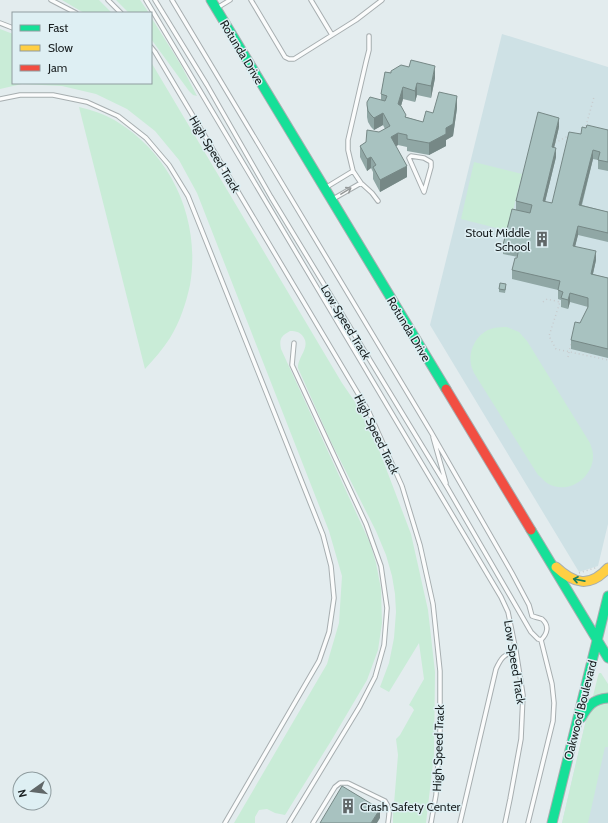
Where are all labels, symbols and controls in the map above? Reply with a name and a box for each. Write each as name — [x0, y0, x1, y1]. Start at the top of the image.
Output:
legend — [12, 12, 152, 84]
street label: Rotunda Drive — [217, 17, 267, 87]
text: Fast — [48, 20, 68, 35]
text: Slow — [48, 40, 73, 55]
text: Jam — [47, 60, 67, 75]
street label: High Speed Track — [186, 113, 244, 196]
one-way arrow — [340, 187, 352, 195]
place label: Stout Middle School — [465, 225, 530, 254]
building icon: Stout Middle School — [533, 230, 551, 248]
street label: Low Speed Track — [318, 282, 375, 363]
street label: Rotunda Drive — [384, 294, 434, 364]
street label: High Speed Track — [351, 392, 403, 477]
one-way arrow — [572, 576, 585, 584]
street label: Low Speed Track — [501, 619, 529, 706]
street label: Oakwood Boulevard — [560, 659, 600, 761]
street label: High Speed Track — [429, 704, 447, 792]
north arrow — [12, 771, 52, 811]
text: N — [15, 788, 30, 799]
building icon: Crash Safety Center — [339, 797, 357, 815]
place label: Crash Safety Center — [360, 799, 461, 814]

